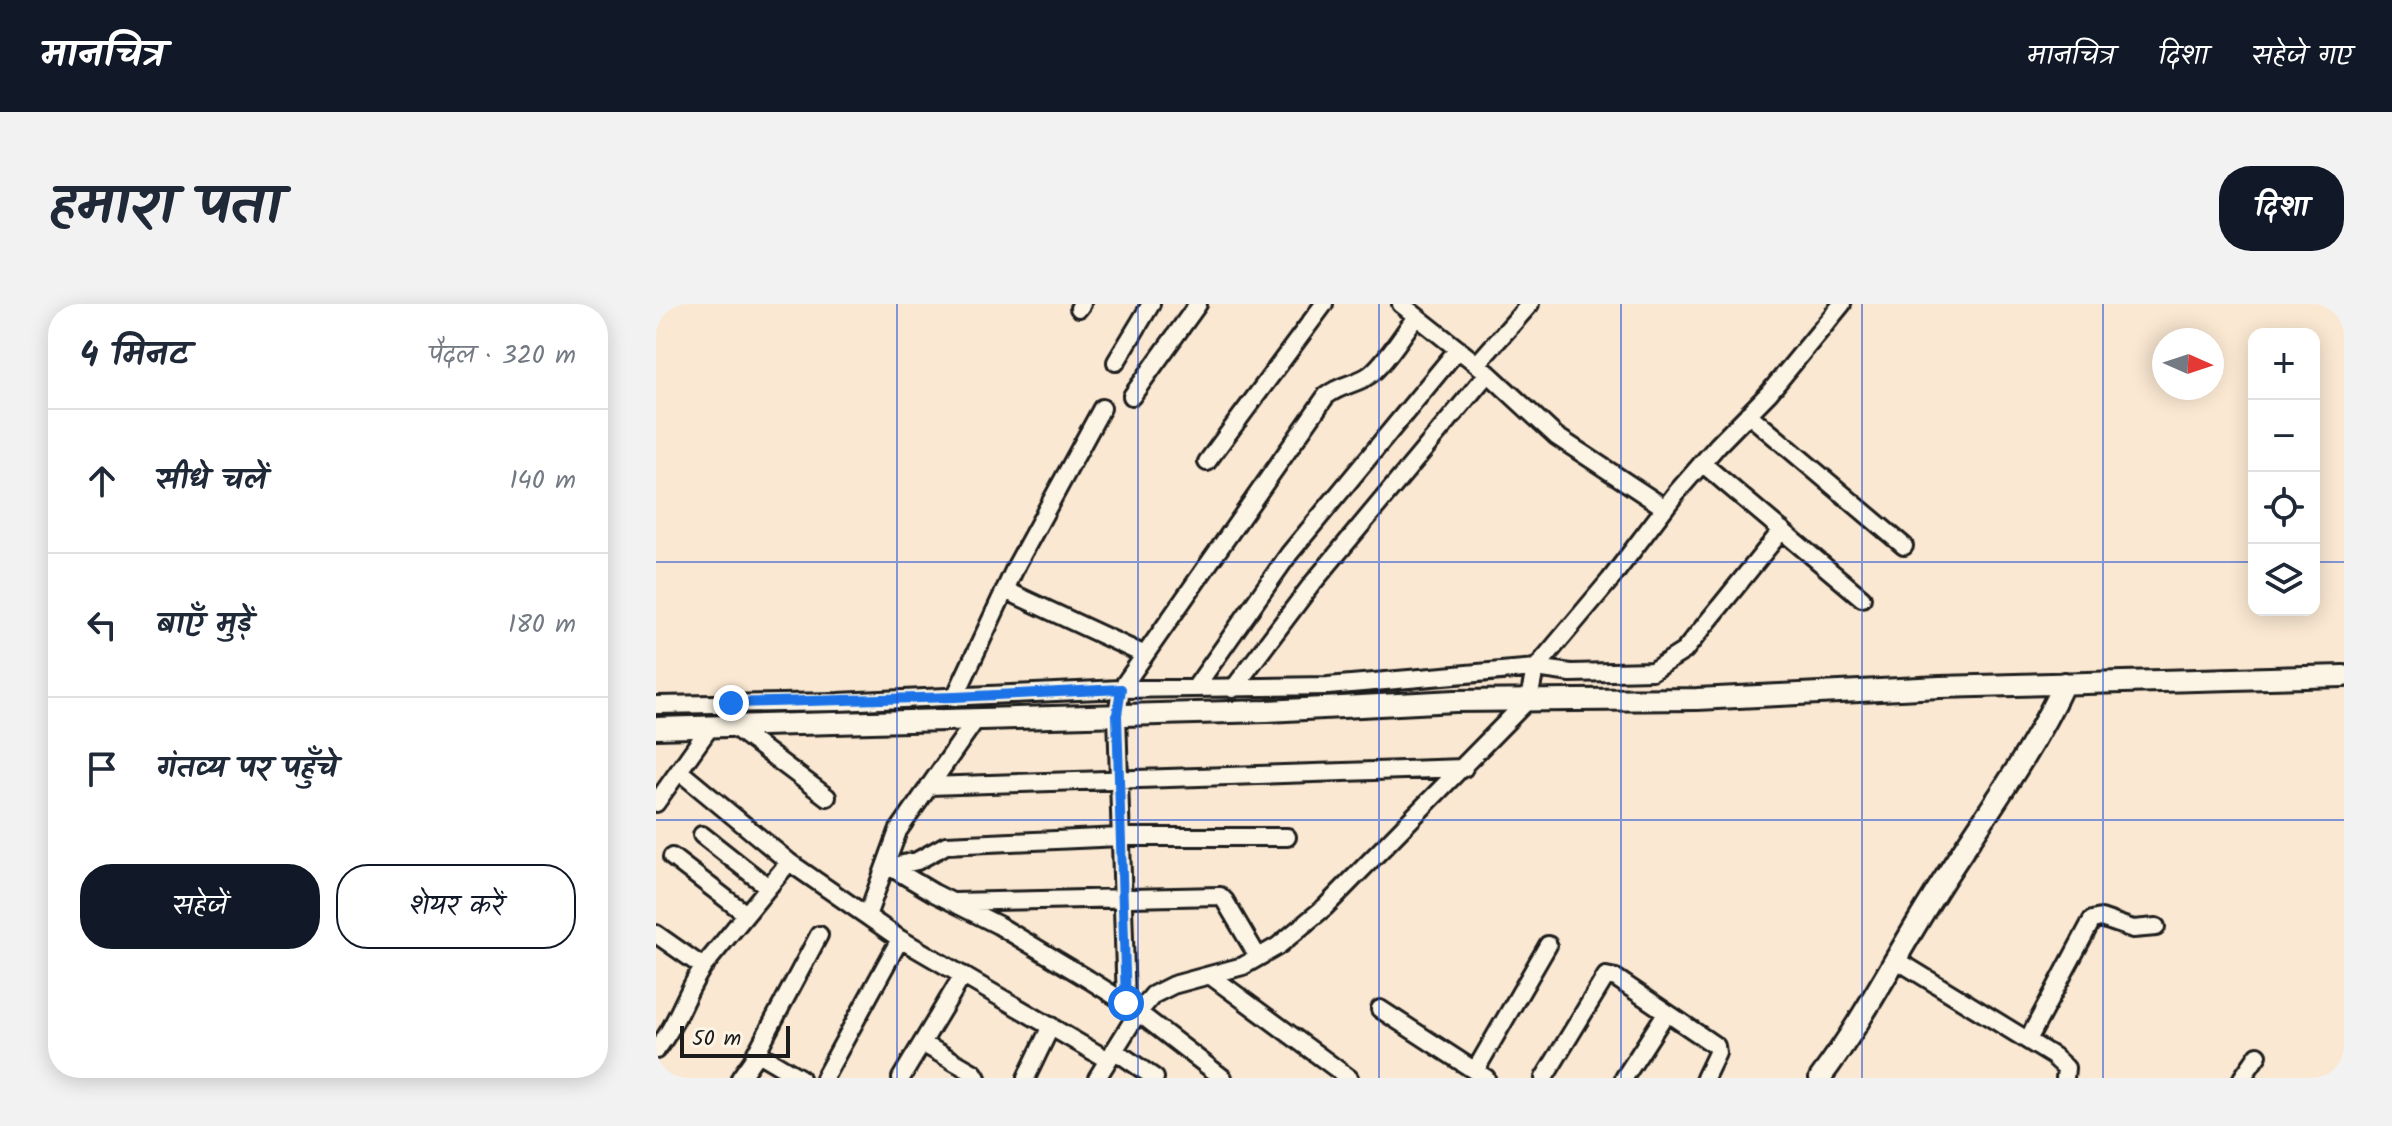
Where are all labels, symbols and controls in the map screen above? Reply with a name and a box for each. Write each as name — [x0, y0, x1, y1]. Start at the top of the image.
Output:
text: मानचित्र — [40, 26, 164, 86]
text: मानचित्र — [2027, 34, 2114, 79]
text: दिशा — [2158, 34, 2208, 79]
text: सहेजे गए — [2252, 34, 2352, 79]
text: हमारा पता — [48, 163, 281, 253]
button: दिशा — [2219, 166, 2344, 251]
north arrow — [2152, 328, 2224, 400]
map controls — [2248, 328, 2320, 616]
button: + — [2248, 328, 2320, 400]
text: 4 मिनट — [80, 329, 189, 383]
text: पैदल · 320 m — [429, 335, 576, 377]
button: − — [2248, 400, 2320, 472]
text: सीधे चलें — [156, 457, 266, 505]
icon: ahead — [80, 459, 124, 503]
text: 140 m — [509, 460, 576, 502]
button: locate — [2248, 472, 2320, 544]
button: layers — [2248, 544, 2320, 616]
text: बाएँ मुड़ें — [156, 601, 252, 649]
icon: left — [80, 603, 124, 647]
text: 180 m — [508, 604, 576, 646]
route end — [713, 685, 749, 721]
text: गंतव्य पर पहुँचे — [156, 745, 337, 793]
icon: arrive — [80, 747, 124, 791]
button: सहेजें — [80, 864, 320, 949]
button: शेयर करें — [336, 864, 576, 949]
route start — [1108, 985, 1144, 1021]
scale bar — [680, 1022, 790, 1058]
text: 50 m — [692, 1022, 741, 1057]

